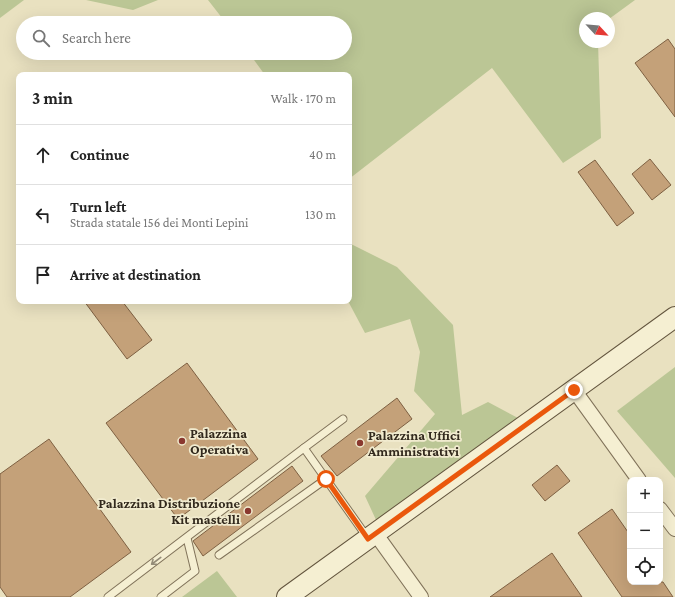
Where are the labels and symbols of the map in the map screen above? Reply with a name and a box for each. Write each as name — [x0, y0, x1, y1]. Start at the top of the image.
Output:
north arrow — [579, 12, 615, 48]
route end — [565, 381, 583, 399]
place label: Palazzina Operativa — [190, 425, 249, 457]
place label: Palazzina Uffici Amministrativi — [367, 427, 460, 459]
marker: Palazzina Operativa — [177, 436, 187, 446]
marker: Palazzina Uffici Amministrativi — [355, 438, 365, 448]
route start — [317, 470, 335, 488]
place label: Palazzina Distribuzione Kit mastelli — [98, 495, 240, 527]
marker: Palazzina Distribuzione Kit mastelli — [243, 506, 253, 516]
one-way arrow — [150, 557, 161, 566]

